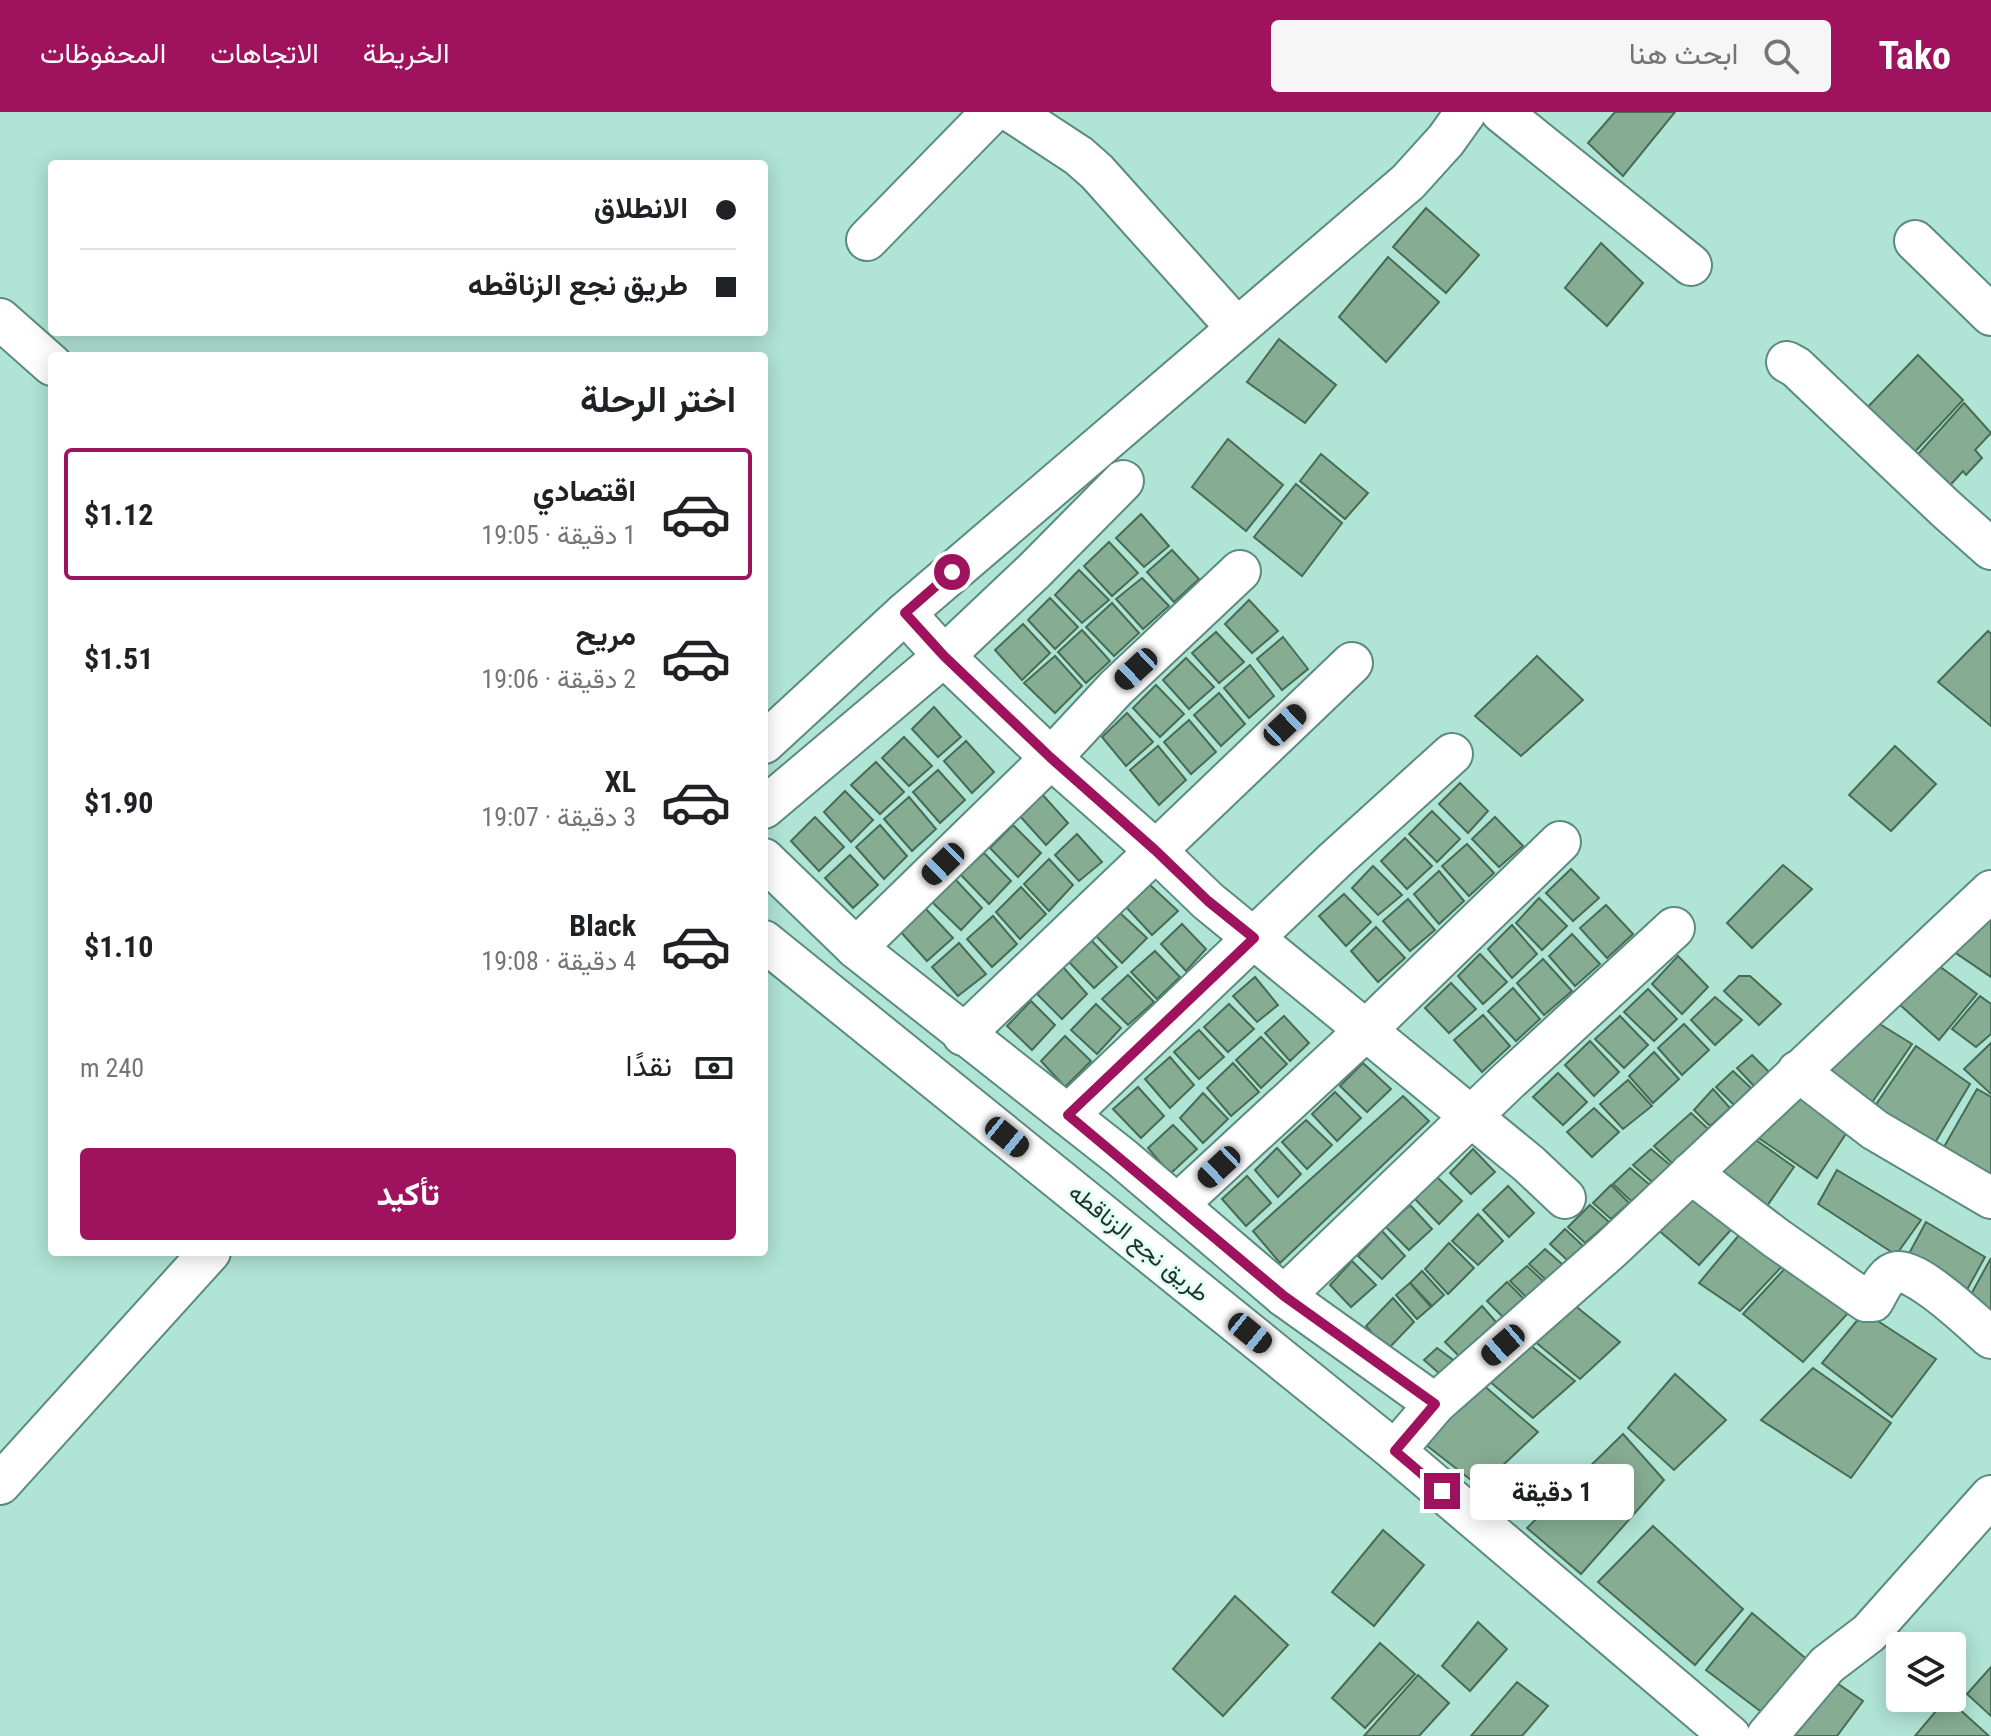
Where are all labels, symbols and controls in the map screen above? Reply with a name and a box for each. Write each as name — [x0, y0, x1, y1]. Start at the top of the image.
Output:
search box — [1271, 20, 1831, 92]
icon: search — [1759, 34, 1803, 78]
text: Tako — [1879, 34, 1951, 78]
text: ابحث هنا — [1629, 36, 1739, 71]
text: المحفوظات — [40, 37, 166, 70]
text: الاتجاهات — [210, 37, 319, 70]
text: الخريطة — [363, 37, 449, 70]
text: الانطلاق — [594, 190, 688, 225]
text: طريق نجع الزناقطه — [468, 267, 688, 302]
text: اختر الرحلة — [580, 379, 736, 421]
text: اقتصادي — [533, 473, 636, 508]
icon: car — [660, 478, 732, 550]
text: $1.12 — [84, 497, 153, 532]
text: 1 دقيقة · 19:05 — [481, 520, 636, 550]
route start — [934, 554, 970, 590]
text: مريح — [576, 617, 636, 652]
icon: car — [660, 622, 732, 694]
text: $1.51 — [84, 641, 153, 676]
car — [1110, 644, 1162, 694]
text: 2 دقيقة · 19:06 — [481, 664, 636, 694]
car — [1259, 700, 1311, 750]
text: XL — [605, 764, 636, 799]
icon: car — [660, 766, 732, 838]
text: $1.90 — [84, 785, 153, 820]
text: 3 دقيقة · 19:07 — [481, 802, 636, 832]
car — [917, 839, 969, 889]
text: Black — [569, 908, 636, 943]
icon: car — [660, 910, 732, 982]
text: $1.10 — [84, 929, 153, 964]
text: 4 دقيقة · 19:08 — [481, 946, 636, 976]
icon: cash — [692, 1046, 736, 1090]
text: نقدًا — [626, 1048, 672, 1083]
text: 240 m — [80, 1053, 144, 1083]
car — [981, 1113, 1033, 1161]
car — [1193, 1142, 1245, 1192]
button: تأكيد — [80, 1148, 736, 1240]
street label: طريق نجع الزناقطه — [1061, 1178, 1215, 1310]
car — [1224, 1309, 1276, 1357]
car — [1477, 1320, 1529, 1370]
callout: 1 دقيقة — [1470, 1463, 1634, 1519]
route end — [1424, 1473, 1460, 1509]
text: 1 دقيقة — [1512, 1477, 1592, 1507]
map controls — [1886, 1632, 1966, 1712]
button: layers — [1886, 1632, 1966, 1712]

